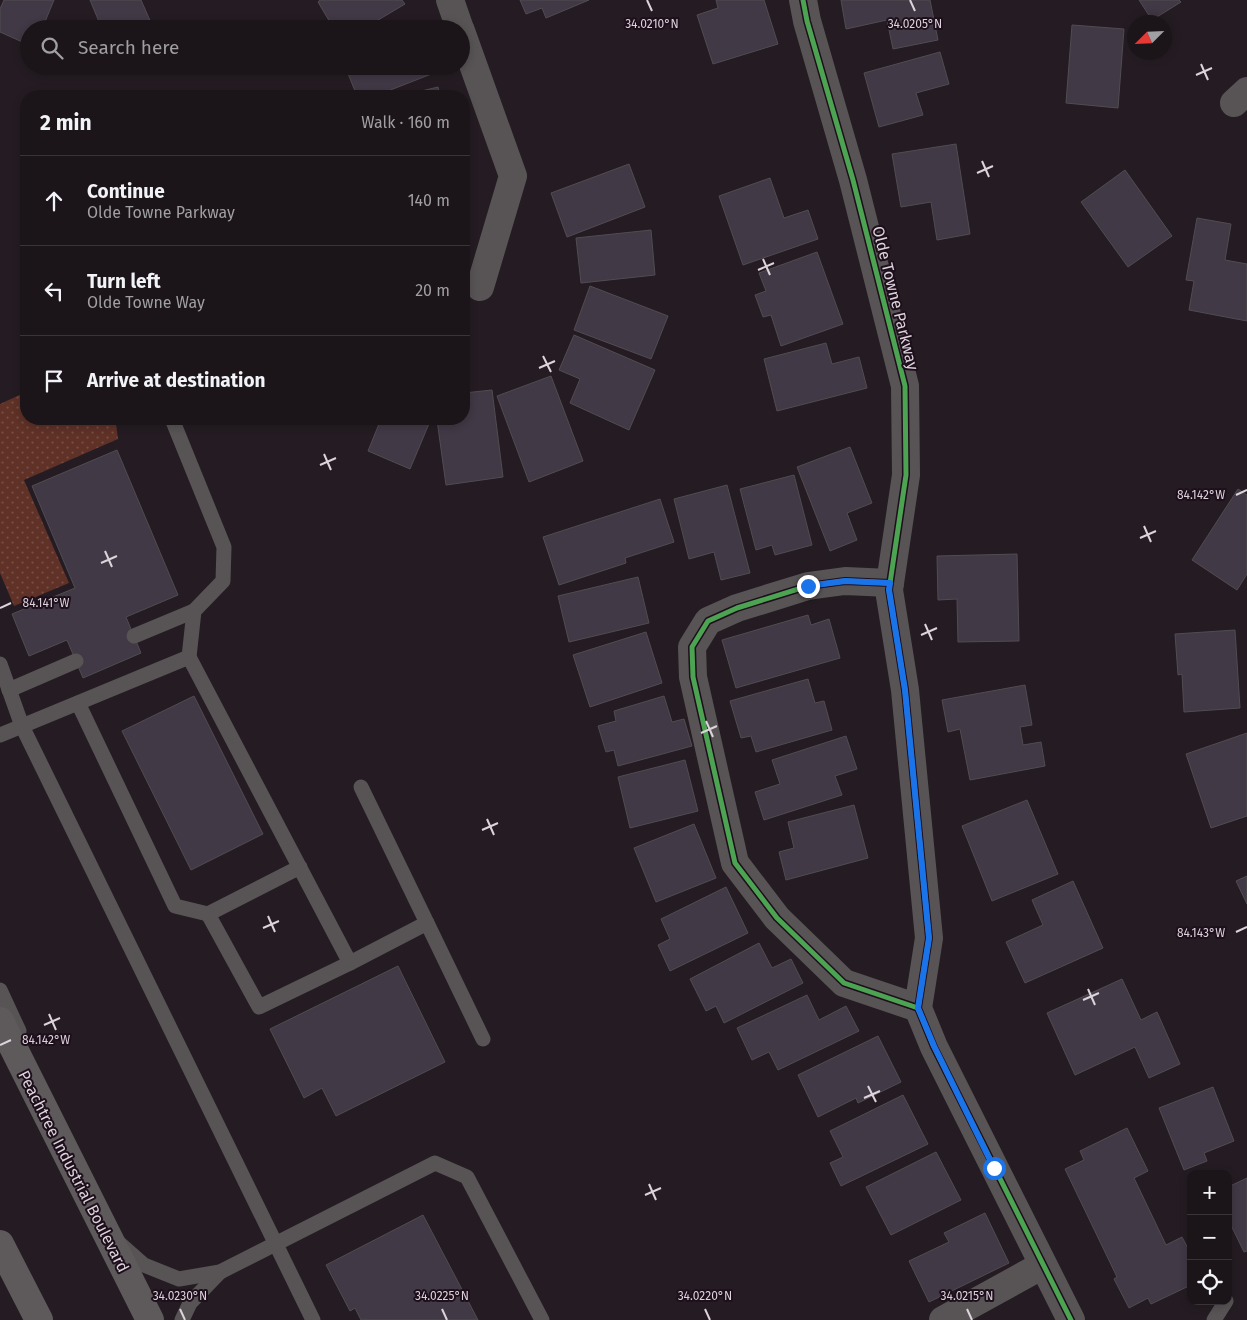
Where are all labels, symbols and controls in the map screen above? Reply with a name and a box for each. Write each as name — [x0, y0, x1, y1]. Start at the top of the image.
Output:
north arrow — [1127, 15, 1172, 60]
text: 34.0210°N — [625, 17, 679, 31]
text: 34.0205°N — [888, 17, 942, 31]
search box — [20, 20, 470, 75]
icon: search — [38, 34, 66, 62]
text: Search here — [78, 36, 179, 59]
text: 2 min — [40, 110, 92, 136]
text: Walk · 160 m — [361, 113, 450, 132]
text: Continue — [87, 180, 165, 203]
icon: ahead — [40, 187, 68, 215]
text: 140 m — [408, 191, 450, 210]
text: Olde Towne Parkway — [87, 203, 235, 222]
street label: Olde Towne Parkway — [868, 224, 923, 372]
text: Turn left — [87, 270, 161, 293]
icon: left — [40, 277, 68, 305]
text: 20 m — [415, 281, 450, 300]
text: Olde Towne Way — [87, 293, 205, 312]
icon: arrive — [40, 367, 68, 395]
text: Arrive at destination — [87, 369, 266, 392]
text: 84.142°W — [1177, 488, 1225, 502]
route end — [797, 575, 820, 598]
text: 84.141°W — [23, 596, 70, 610]
text: 84.143°W — [1177, 926, 1225, 940]
text: 84.142°W — [22, 1033, 70, 1047]
street label: Peachtree Industrial Boulevard — [14, 1067, 133, 1275]
route start — [983, 1157, 1006, 1180]
map controls — [1187, 1170, 1232, 1305]
button: + — [1187, 1170, 1232, 1215]
button: − — [1187, 1215, 1232, 1260]
button: locate — [1187, 1260, 1232, 1305]
text: 34.0230°N — [153, 1289, 207, 1303]
text: 34.0225°N — [415, 1289, 469, 1303]
text: 34.0220°N — [678, 1289, 732, 1303]
text: 34.0215°N — [941, 1289, 993, 1303]

